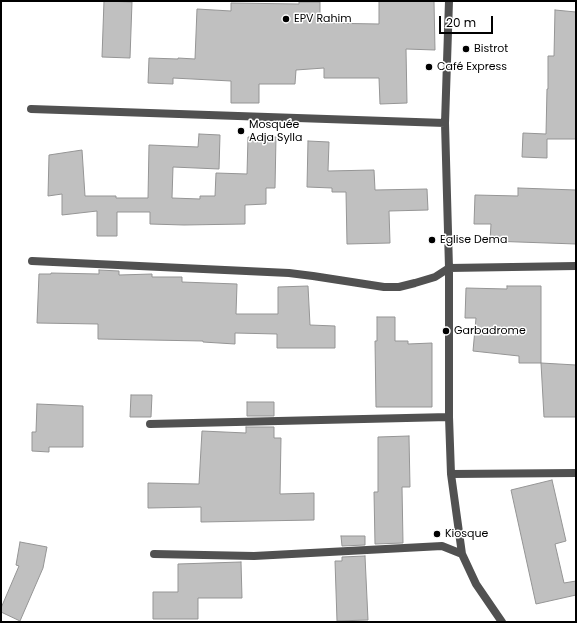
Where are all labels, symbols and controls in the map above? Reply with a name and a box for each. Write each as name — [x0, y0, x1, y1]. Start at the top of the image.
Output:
scale bar — [441, 8, 495, 34]
place label: EPV Rahim — [294, 12, 352, 26]
marker: EPV Rahim — [281, 14, 291, 24]
text: 20 m — [446, 14, 476, 31]
place label: Bistrot — [474, 42, 508, 56]
marker: Bistrot — [461, 44, 471, 54]
place label: Café Express — [437, 60, 507, 74]
marker: Café Express — [424, 62, 434, 72]
place label: Mosquée Adja Sylla — [249, 118, 302, 144]
marker: Mosquée Adja Sylla — [236, 126, 246, 136]
place label: Eglise Dema — [440, 233, 507, 247]
marker: Eglise Dema — [427, 235, 437, 245]
place label: Garbadrome — [454, 324, 526, 338]
marker: Garbadrome — [441, 326, 451, 336]
place label: Kiosque — [445, 527, 488, 541]
marker: Kiosque — [432, 529, 442, 539]

